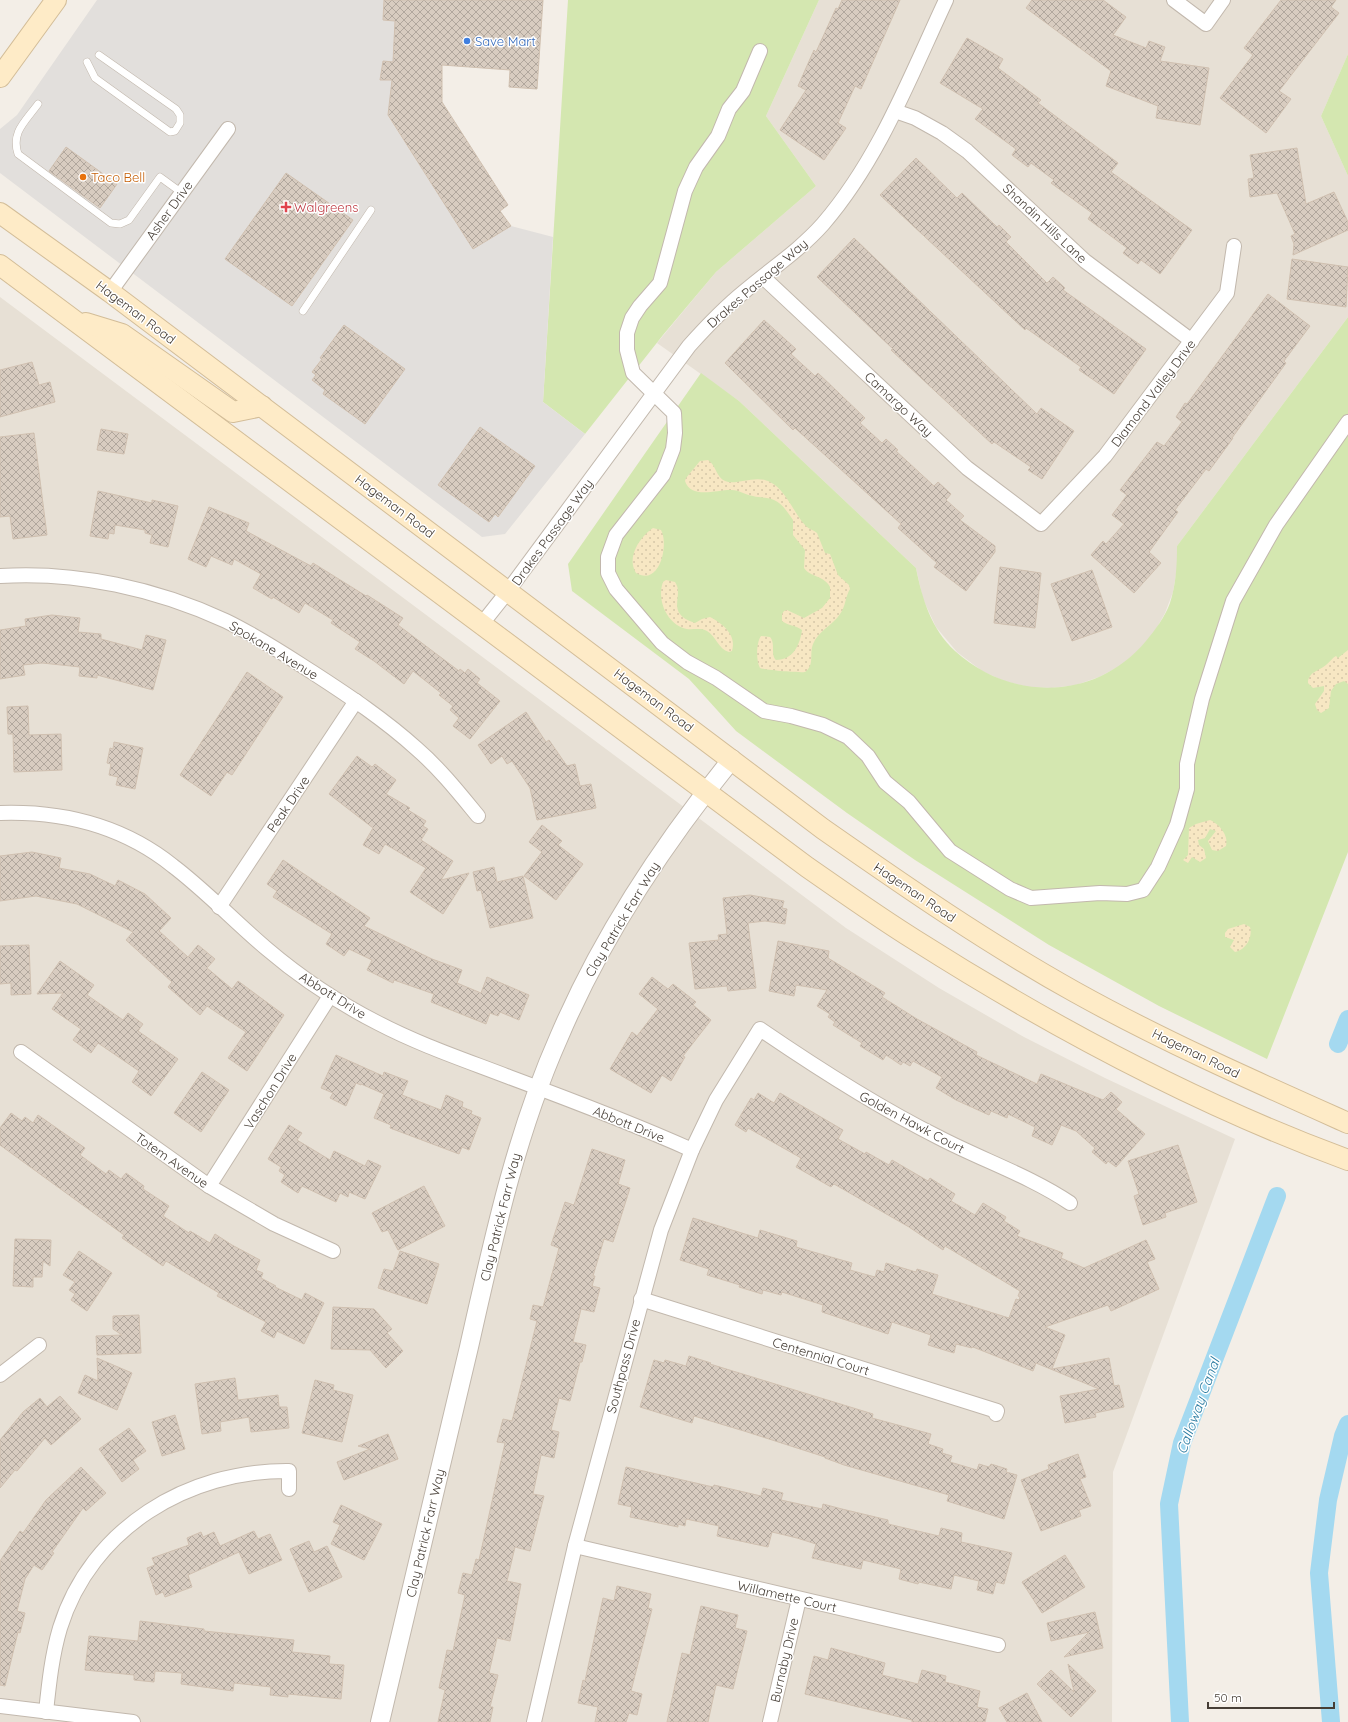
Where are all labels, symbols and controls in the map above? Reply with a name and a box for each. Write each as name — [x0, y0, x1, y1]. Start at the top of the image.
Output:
place label: Save Mart — [475, 33, 536, 49]
marker: Save Mart — [462, 36, 472, 46]
place label: Taco Bell — [91, 169, 145, 185]
marker: Taco Bell — [78, 172, 88, 182]
street label: Asher Drive — [142, 177, 196, 243]
street label: Shandin Hills Lane — [1000, 180, 1090, 266]
place label: Walgreens — [294, 199, 358, 215]
marker: Walgreens — [281, 202, 291, 212]
street label: Drakes Passage Way — [703, 235, 811, 331]
street label: Hageman Road — [93, 277, 179, 347]
street label: Diamond Valley Drive — [1107, 336, 1199, 450]
street label: Camargo Way — [861, 368, 937, 440]
street label: Hageman Road — [352, 471, 438, 541]
street label: Drakes Passage Way — [508, 476, 596, 588]
street label: Spokane Avenue — [227, 617, 321, 683]
street label: Hageman Road — [611, 665, 697, 735]
street label: Peak Drive — [263, 773, 313, 835]
street label: Clay Patrick Farr Way — [581, 859, 663, 979]
street label: Hageman Road — [871, 859, 959, 925]
street label: Abbott Drive — [297, 968, 369, 1022]
street label: Hageman Road — [1150, 1025, 1242, 1081]
street label: Vaschon Drive — [240, 1050, 300, 1132]
street label: Golden Hawk Court — [857, 1088, 967, 1156]
street label: Abbott Drive — [591, 1102, 667, 1146]
street label: Totem Avenue — [132, 1129, 212, 1191]
street label: Clay Patrick Farr Way — [476, 1151, 524, 1283]
street label: Southpass Drive — [603, 1317, 643, 1415]
street label: Centennial Court — [771, 1334, 871, 1378]
water label: Calloway Canal — [1172, 1354, 1224, 1456]
street label: Clay Patrick Farr Way — [402, 1467, 448, 1599]
street label: Willamette Court — [736, 1577, 838, 1615]
street label: Burnaby Drive — [766, 1616, 802, 1704]
scale bar — [1208, 1684, 1334, 1710]
text: 50 m — [1214, 1690, 1242, 1705]

